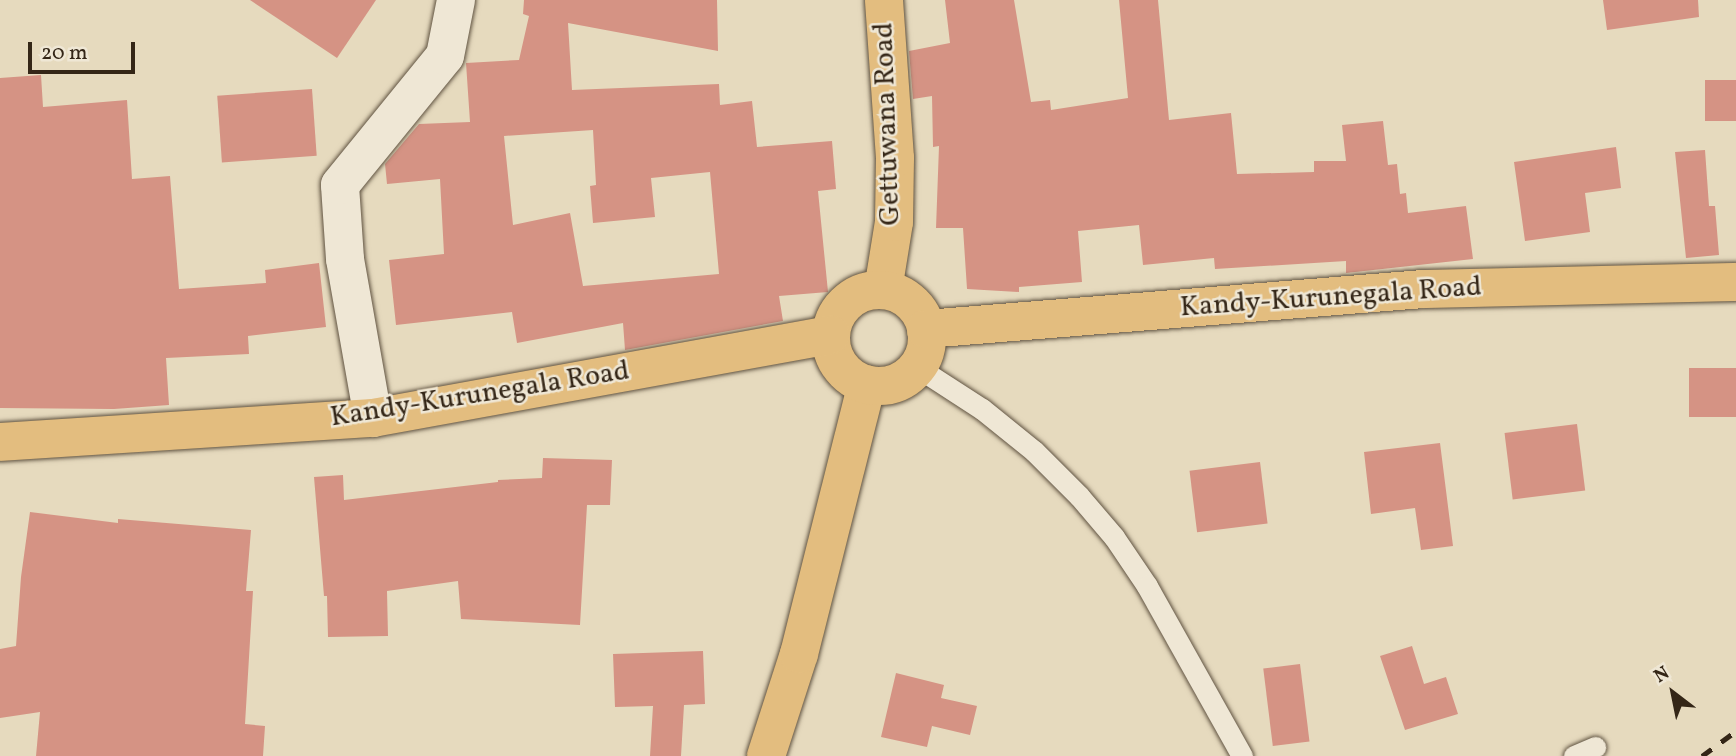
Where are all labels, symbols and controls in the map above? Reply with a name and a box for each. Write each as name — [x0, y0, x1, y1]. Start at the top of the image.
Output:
street label: Gettuwana Road — [868, 22, 908, 226]
scale bar — [32, 28, 138, 72]
text: 20 m — [41, 39, 87, 68]
street label: Kandy-Kurunegala Road — [1179, 271, 1483, 325]
street label: Kandy-Kurunegala Road — [328, 355, 632, 435]
north arrow — [1638, 658, 1708, 728]
text: N — [1649, 661, 1675, 690]

